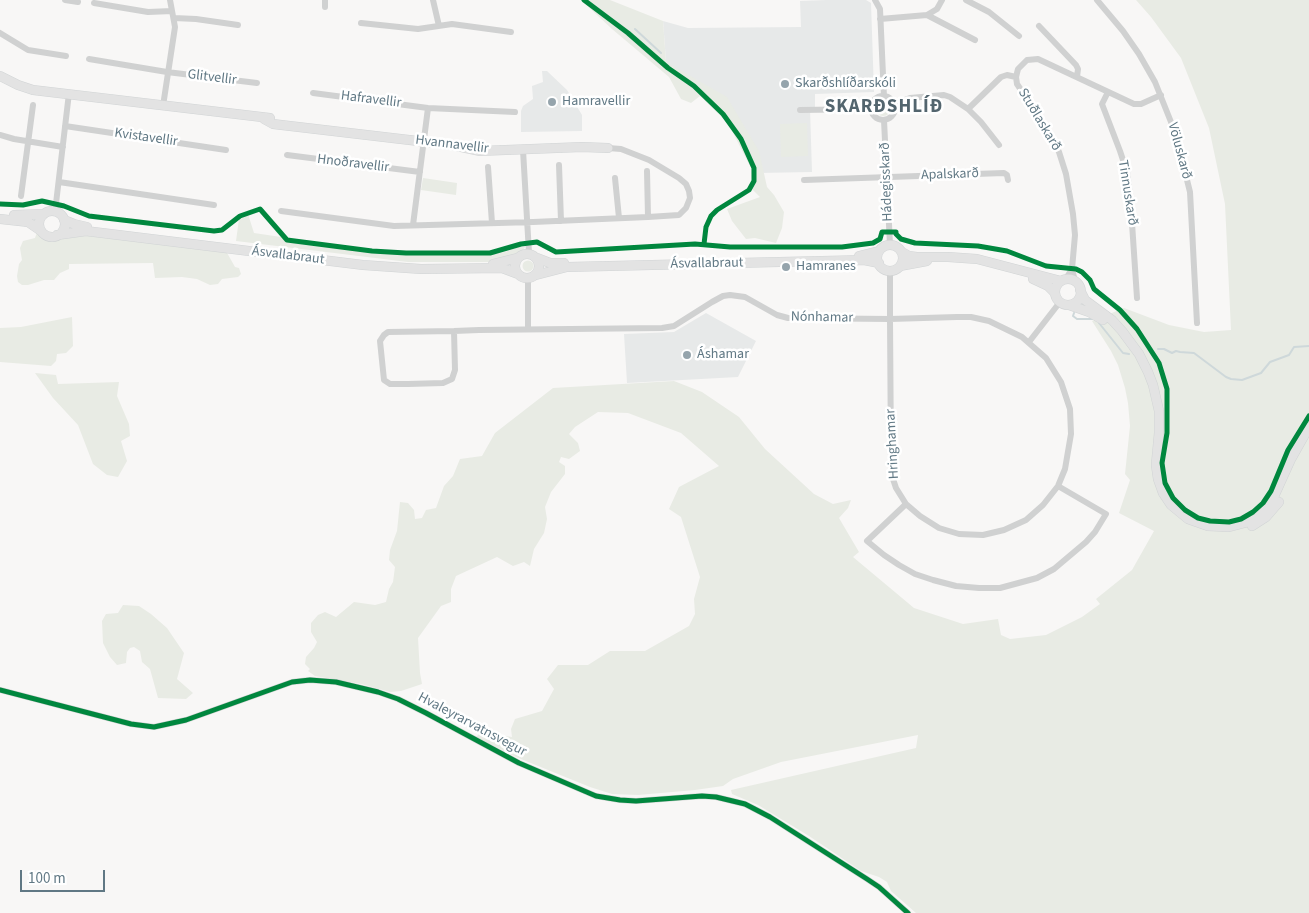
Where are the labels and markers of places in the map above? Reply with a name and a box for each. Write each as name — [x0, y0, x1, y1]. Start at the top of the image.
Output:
place label: Skarðshlíðarskóli — [795, 76, 896, 92]
marker: Skarðshlíðarskóli — [779, 78, 791, 90]
place label: Hamravellir — [562, 94, 630, 110]
marker: Hamravellir — [546, 96, 558, 108]
place label: Hamranes — [796, 259, 856, 275]
marker: Hamranes — [780, 261, 792, 273]
place label: Áshamar — [697, 347, 749, 363]
marker: Áshamar — [681, 349, 693, 361]

